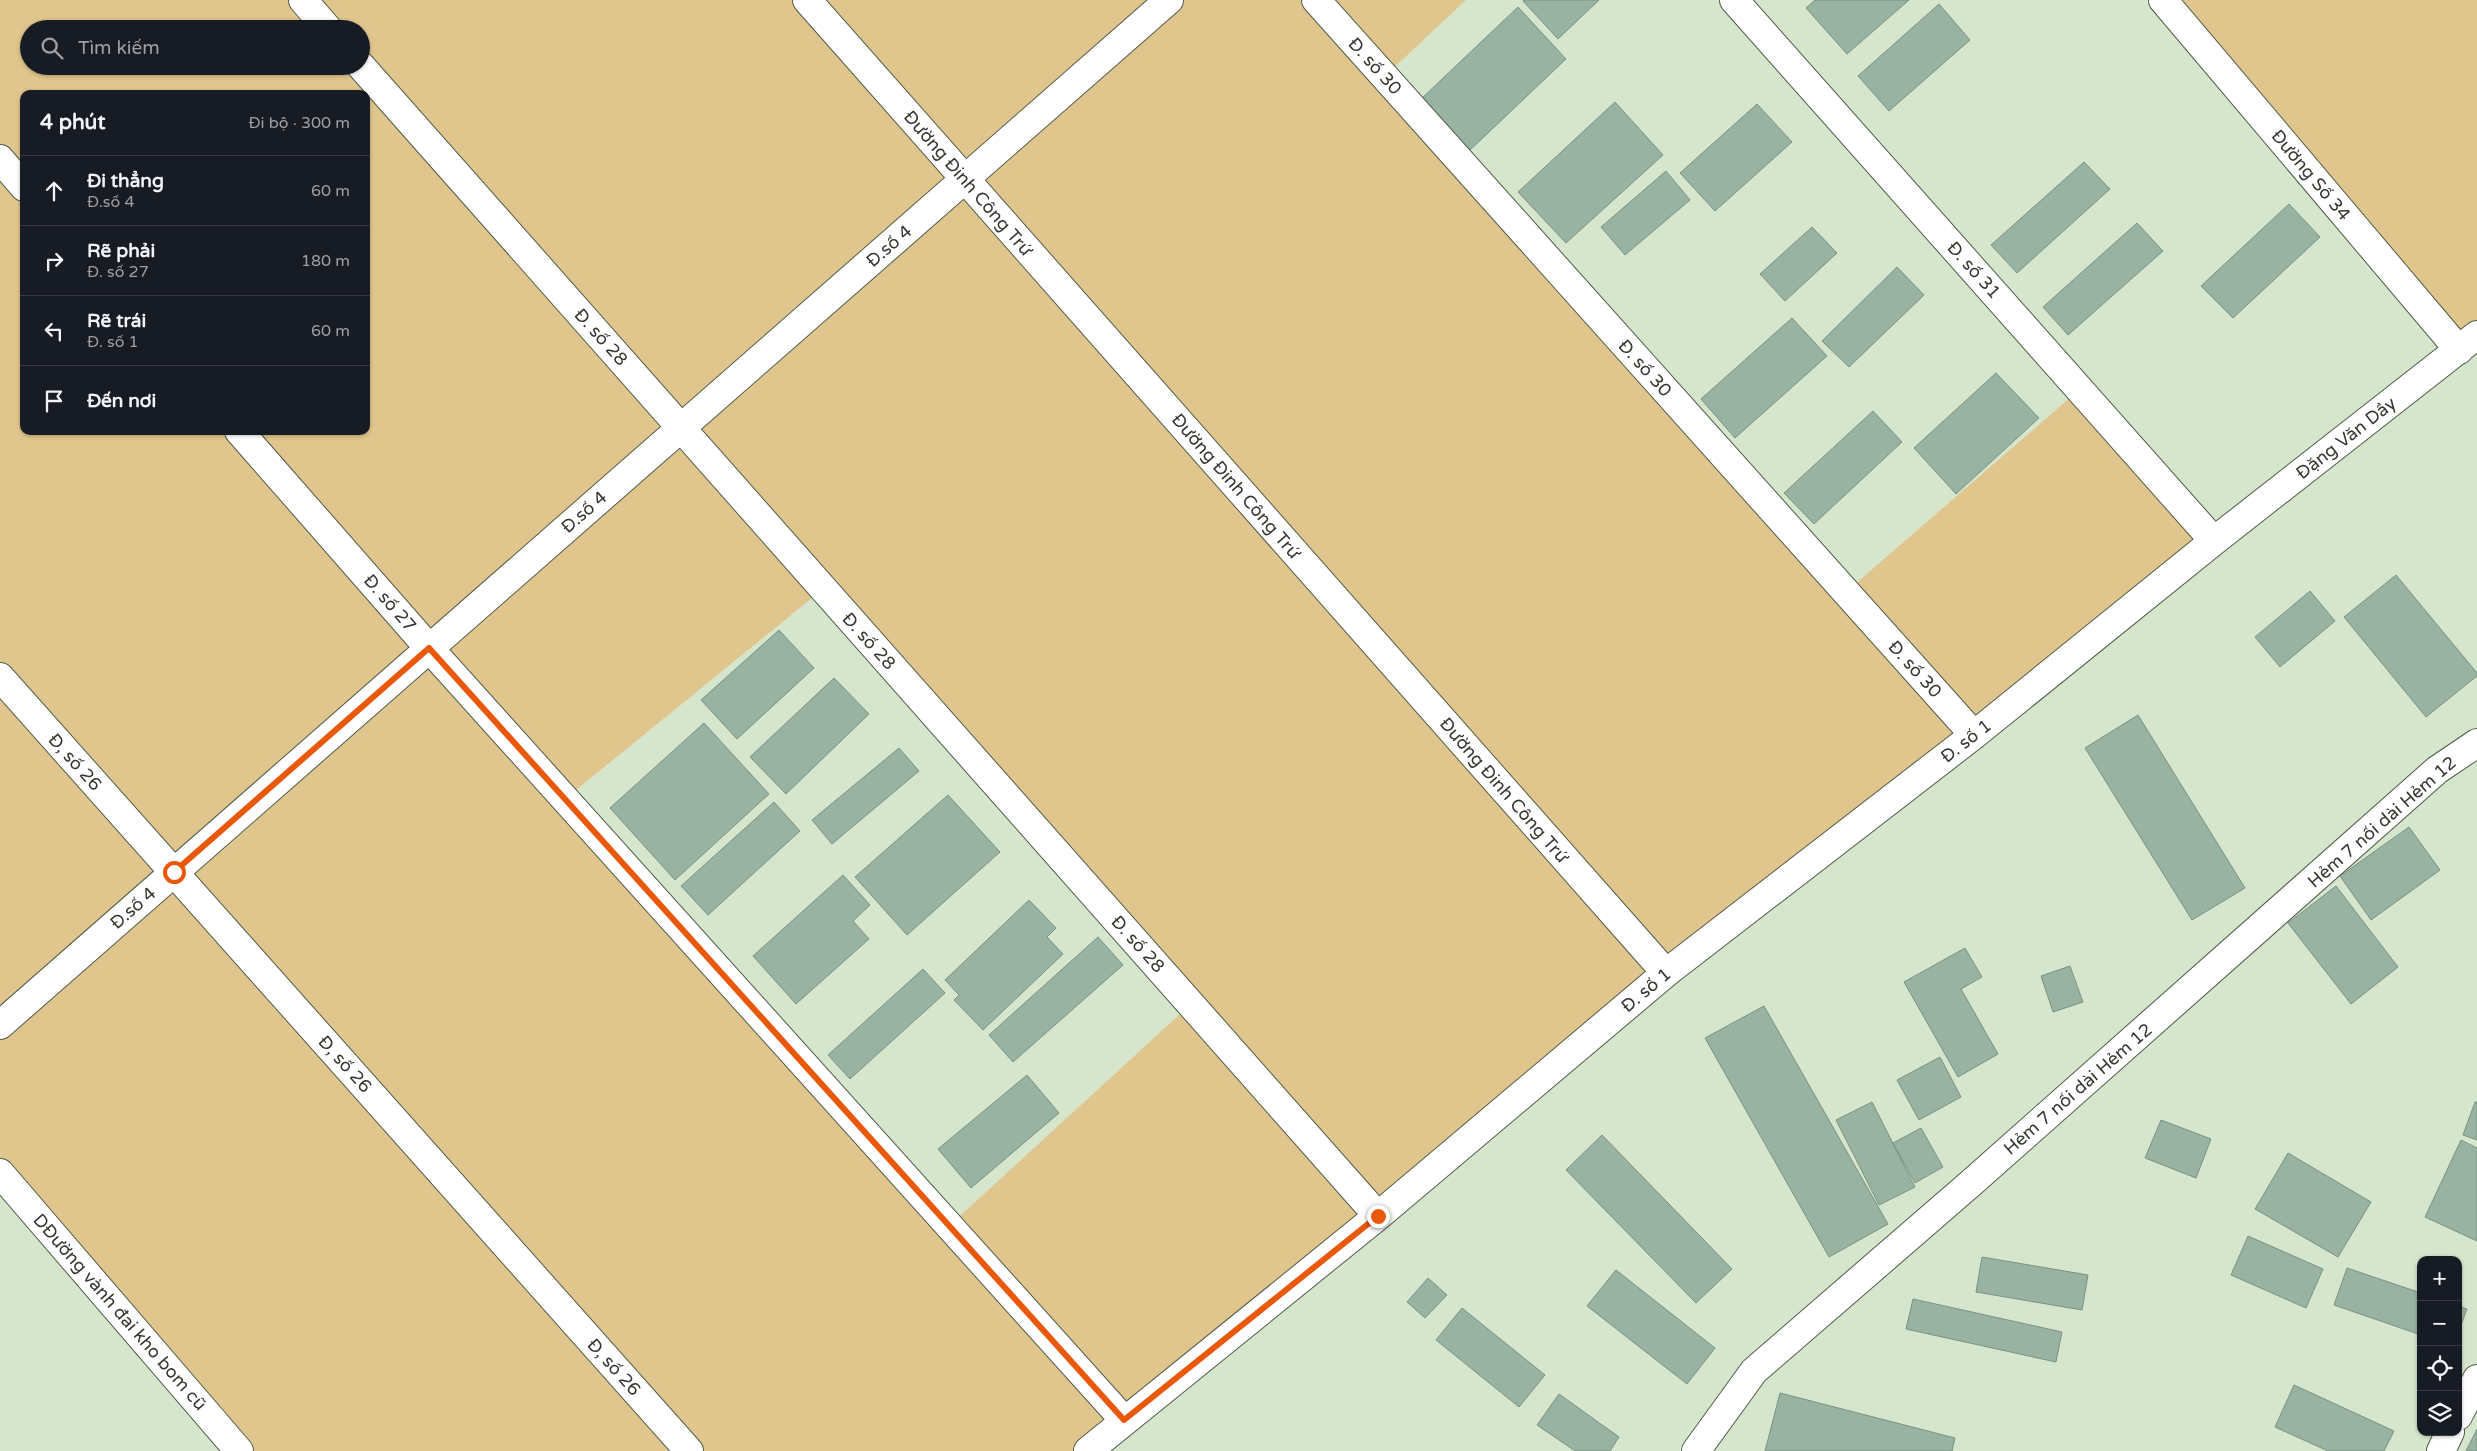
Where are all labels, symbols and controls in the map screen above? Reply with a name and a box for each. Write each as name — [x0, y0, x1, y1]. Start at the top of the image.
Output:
search box — [20, 20, 370, 75]
street label: Đ. số 30 — [1344, 33, 1406, 99]
icon: search — [38, 34, 66, 62]
text: Tìm kiếm — [78, 37, 160, 59]
street label: Đường Đinh Công Trứ — [899, 106, 1038, 261]
text: 4 phút — [40, 110, 105, 135]
text: Đi bộ · 300 m — [249, 113, 350, 133]
street label: Đường Số 34 — [2267, 125, 2355, 225]
text: Đi thẳng — [87, 170, 164, 192]
icon: ahead — [40, 177, 68, 205]
text: 60 m — [311, 181, 350, 201]
text: Đ.số 4 — [87, 192, 134, 212]
street label: Đ.số 4 — [862, 220, 916, 272]
street label: Đ. số 31 — [1943, 237, 2005, 303]
text: Rẽ phải — [87, 240, 155, 262]
icon: right — [40, 247, 68, 275]
text: 180 m — [301, 251, 350, 271]
text: Đ. số 27 — [87, 262, 149, 282]
street label: Đ. số 28 — [570, 304, 632, 370]
text: Rẽ trái — [87, 310, 146, 332]
icon: left — [40, 317, 68, 345]
text: 60 m — [311, 321, 350, 341]
text: Đ. số 1 — [87, 332, 139, 352]
street label: Đ. số 30 — [1614, 335, 1676, 401]
icon: arrive — [40, 387, 68, 415]
text: Đến nơi — [87, 390, 156, 412]
street label: Đặng Văn Dầy — [2292, 392, 2401, 484]
street label: Đường Đinh Công Trứ — [1167, 409, 1306, 564]
street label: Đ.số 4 — [557, 486, 611, 538]
street label: Đ. số 27 — [359, 570, 421, 636]
street label: Đ. số 28 — [838, 608, 900, 674]
street label: Đ. số 30 — [1884, 636, 1946, 702]
street label: Đường Đinh Công Trứ — [1435, 713, 1574, 868]
street label: Đ. số 1 — [1936, 714, 1996, 768]
street label: Đ, số 26 — [44, 729, 106, 795]
street label: Hẻm 7 nối dài Hẻm 12 — [2303, 751, 2461, 893]
route start — [163, 861, 186, 884]
street label: Đ.số 4 — [106, 882, 160, 934]
street label: Đ. số 28 — [1107, 911, 1169, 977]
street label: Đ. số 1 — [1617, 963, 1675, 1017]
street label: Hẻm 7 nối dài Hẻm 12 — [1999, 1018, 2157, 1160]
street label: Đ, số 26 — [314, 1031, 376, 1097]
route end — [1367, 1205, 1390, 1228]
street label: DĐường vành đai kho bom cũ — [29, 1209, 211, 1415]
map controls — [2417, 1256, 2462, 1436]
button: + — [2417, 1256, 2462, 1301]
button: − — [2417, 1301, 2462, 1346]
street label: Đ, số 26 — [583, 1334, 645, 1400]
button: locate — [2417, 1346, 2462, 1391]
button: layers — [2417, 1391, 2462, 1436]

